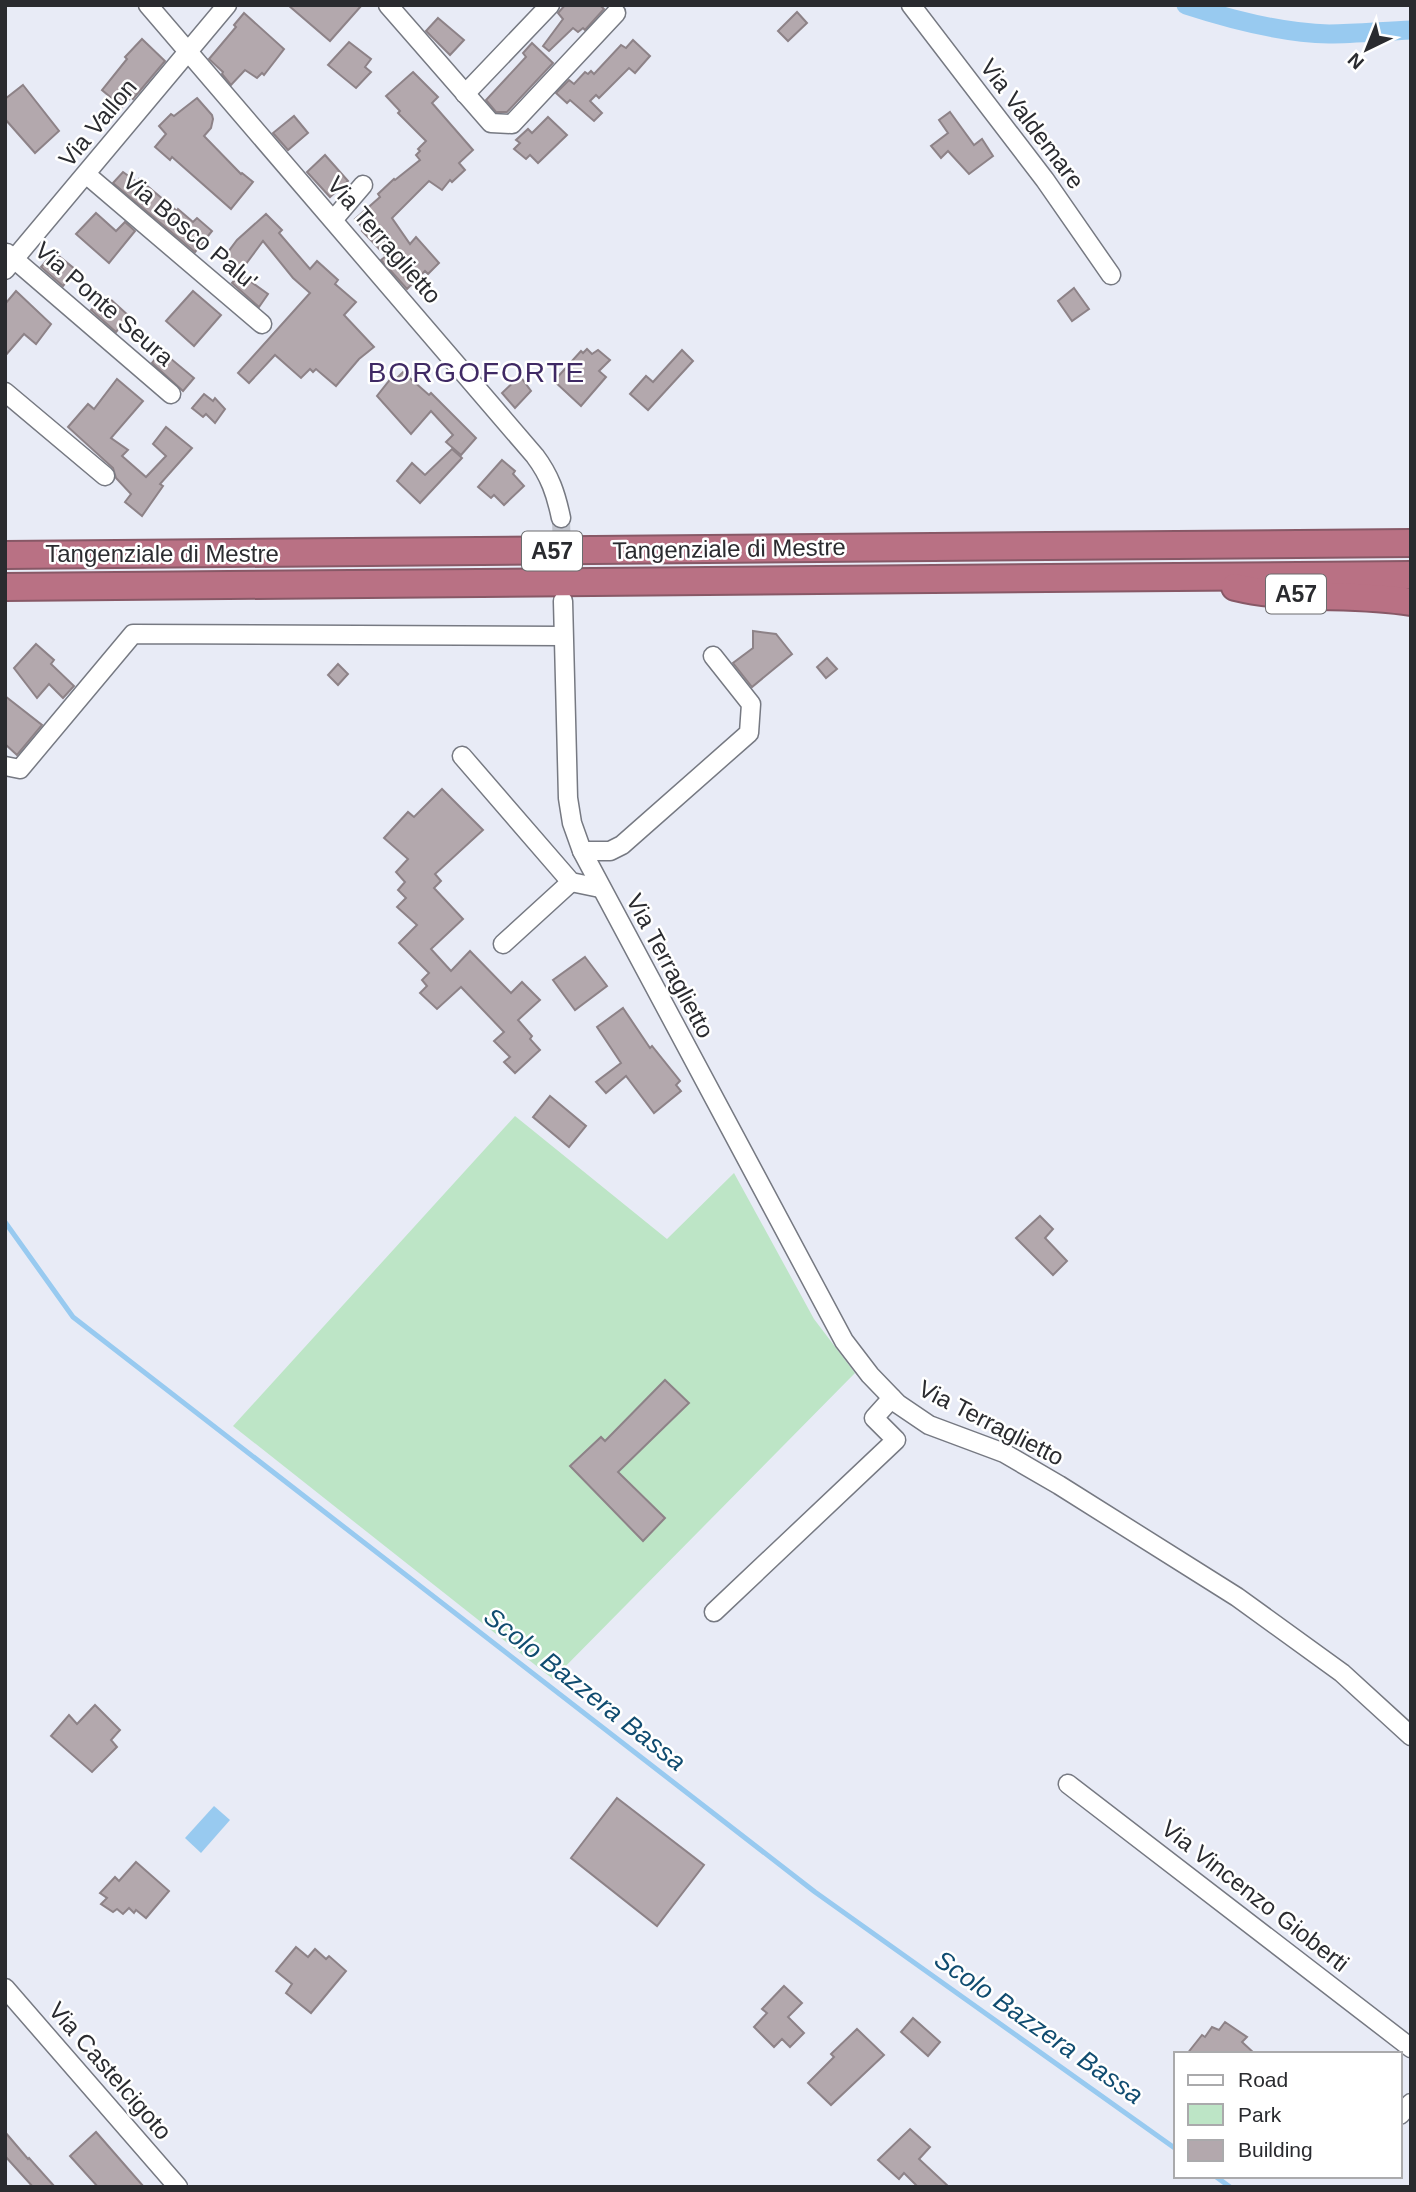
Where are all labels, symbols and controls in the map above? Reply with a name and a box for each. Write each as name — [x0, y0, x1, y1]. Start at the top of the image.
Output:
north arrow — [1332, 14, 1402, 84]
text: N — [1344, 49, 1368, 73]
street label: Via Valdemare — [975, 54, 1090, 194]
street label: Via Vallon — [53, 73, 142, 172]
street label: Via Bosco Palu' — [118, 167, 263, 295]
street label: Via Terraglietto — [322, 171, 447, 309]
street label: Via Ponte Seura — [30, 236, 179, 371]
district label: BORGOFORTE — [368, 357, 586, 388]
road number: A57 — [522, 531, 582, 570]
street label: Tangenziale di Mestre — [612, 533, 846, 564]
street label: Tangenziale di Mestre — [45, 540, 279, 567]
road number: A57 — [1266, 574, 1326, 614]
street label: Via Terraglietto — [621, 889, 720, 1042]
street label: Via Terraglietto — [914, 1374, 1068, 1471]
water label: Scolo Bazzera Bassa — [478, 1601, 692, 1777]
street label: Via Vincenzo Gioberti — [1156, 1814, 1354, 1977]
water label: Scolo Bazzera Bassa — [929, 1944, 1149, 2110]
street label: Via Castelcigoto — [43, 1997, 177, 2145]
legend — [1174, 2052, 1402, 2178]
text: Road — [1238, 2068, 1288, 2091]
text: Park — [1238, 2103, 1282, 2126]
text: Building — [1238, 2138, 1313, 2161]

